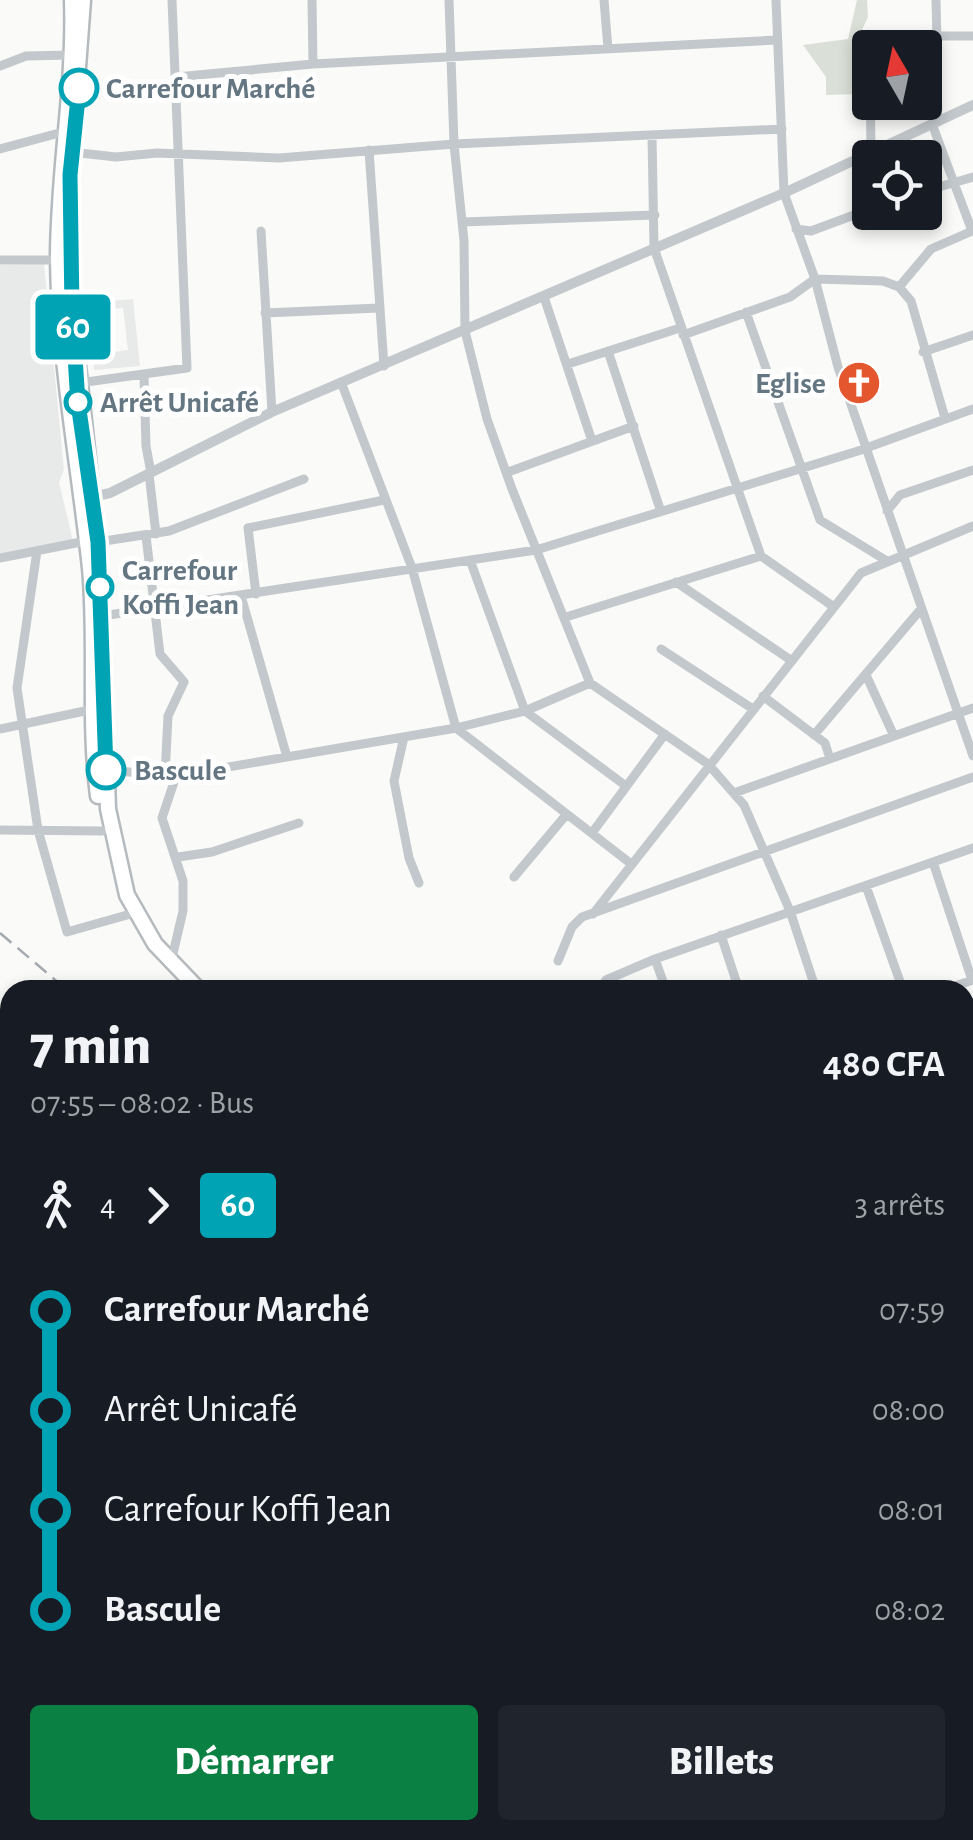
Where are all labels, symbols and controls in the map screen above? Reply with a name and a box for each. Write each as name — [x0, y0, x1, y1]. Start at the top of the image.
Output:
north arrow — [852, 30, 942, 120]
map controls — [852, 30, 942, 230]
marker: Carrefour Marché — [60, 69, 98, 107]
place label: Carrefour Marché — [106, 74, 316, 104]
button: locate — [852, 140, 942, 230]
line badge: 60 — [28, 294, 118, 360]
text: 60 — [55, 310, 91, 345]
church icon: Eglise — [836, 360, 882, 406]
place label: Eglise — [755, 369, 826, 399]
place label: Arrêt Unicafé — [100, 388, 259, 418]
marker: Arrêt Unicafé — [65, 389, 91, 415]
place label: Carrefour Koffi Jean — [122, 556, 239, 620]
marker: Carrefour Koffi Jean — [87, 574, 113, 600]
marker: Bascule — [87, 751, 125, 789]
place label: Bascule — [134, 756, 227, 786]
text: 7 min — [30, 1019, 151, 1074]
text: 480 CFA — [823, 1046, 945, 1084]
text: 07:55 – 08:02 · Bus — [30, 1087, 254, 1119]
icon: walk — [30, 1178, 85, 1233]
icon: forward — [130, 1178, 185, 1233]
text: 60 — [220, 1188, 256, 1223]
text: 4 — [100, 1189, 115, 1221]
text: 3 arrêts — [855, 1189, 945, 1221]
text: Carrefour Marché — [104, 1291, 369, 1329]
text: 07:59 — [879, 1294, 945, 1326]
text: Arrêt Unicafé — [104, 1391, 298, 1429]
text: 08:00 — [872, 1394, 945, 1426]
text: Carrefour Koffi Jean — [104, 1491, 392, 1529]
text: 08:01 — [878, 1494, 945, 1526]
text: Bascule — [104, 1591, 221, 1629]
text: 08:02 — [874, 1594, 945, 1626]
button: Démarrer — [30, 1705, 478, 1820]
button: Billets — [498, 1705, 945, 1820]

